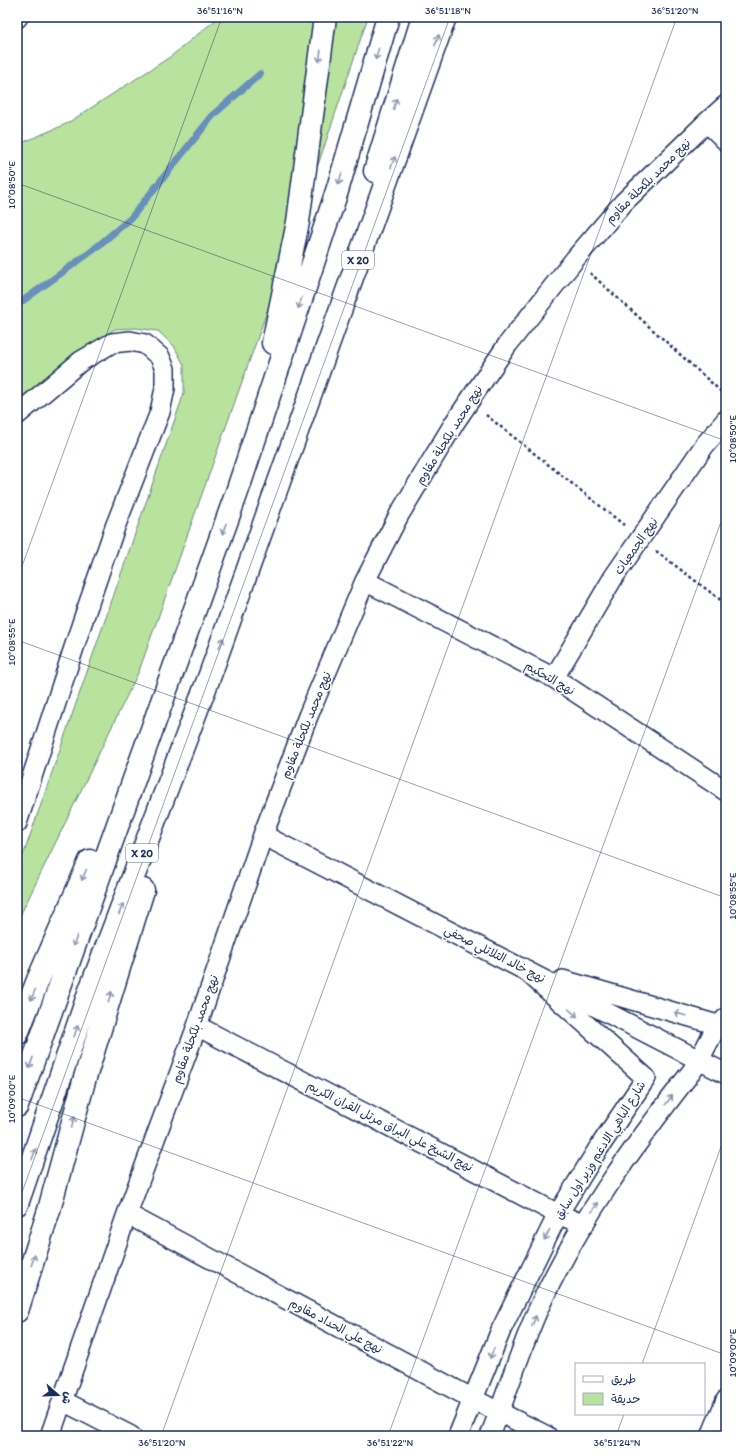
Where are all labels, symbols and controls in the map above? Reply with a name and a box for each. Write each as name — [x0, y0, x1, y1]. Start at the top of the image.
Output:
text: 36°51'16"N — [197, 4, 243, 17]
text: 36°51'18"N — [425, 4, 471, 17]
text: 36°51'20"N — [651, 4, 699, 17]
one-way arrow — [433, 34, 441, 46]
one-way arrow — [373, 48, 380, 61]
one-way arrow — [316, 49, 324, 62]
one-way arrow — [392, 98, 399, 111]
street label: نهج محمد بلكحلة مقاوم — [603, 136, 695, 228]
one-way arrow — [389, 157, 397, 169]
text: 10°08'50"E — [5, 161, 18, 209]
one-way arrow — [336, 172, 343, 185]
road number: X 20 — [342, 251, 374, 269]
one-way arrow — [295, 296, 303, 308]
street label: نهج محمد بلكحلة مقاوم — [413, 383, 487, 488]
text: 10°08'50"E — [726, 415, 739, 463]
street label: نهج الجمعيات — [611, 515, 662, 578]
one-way arrow — [219, 522, 227, 534]
text: 10°08'55"E — [5, 618, 18, 665]
one-way arrow — [218, 637, 225, 650]
street label: نهج التحكيم — [522, 658, 577, 700]
street label: نهج محمد بلكحلة مقاوم — [278, 669, 336, 781]
road number: X 20 — [126, 844, 158, 862]
one-way arrow — [79, 869, 87, 881]
text: 10°08'55"E — [726, 872, 739, 919]
one-way arrow — [118, 903, 126, 915]
street label: نهج خالد التلاتلي صحفي — [440, 922, 548, 989]
one-way arrow — [71, 935, 79, 947]
street label: نهج محمد بلكحلة مقاوم — [169, 973, 223, 1086]
one-way arrow — [28, 988, 36, 1000]
one-way arrow — [107, 991, 114, 1004]
one-way arrow — [568, 1008, 578, 1017]
one-way arrow — [674, 1010, 687, 1017]
one-way arrow — [73, 1025, 81, 1037]
one-way arrow — [27, 1057, 35, 1069]
text: 10°09'00"E — [5, 1074, 18, 1123]
street label: نهج الشيخ علي البراق مرتل القران الكريم — [303, 1078, 475, 1178]
street label: شارع الباهي الادغم وزير اول سابق — [552, 1078, 652, 1224]
one-way arrow — [665, 1094, 674, 1105]
one-way arrow — [70, 1116, 77, 1129]
one-way arrow — [31, 1148, 38, 1161]
one-way arrow — [591, 1201, 600, 1212]
one-way arrow — [543, 1229, 550, 1241]
one-way arrow — [30, 1254, 37, 1267]
street label: نهج علي الحداد مقاوم — [285, 1296, 385, 1360]
one-way arrow — [530, 1315, 538, 1327]
text: 10°09'00"E — [726, 1328, 739, 1377]
one-way arrow — [488, 1347, 495, 1359]
legend — [575, 1363, 705, 1415]
text: طريق — [611, 1372, 636, 1386]
north arrow — [38, 1375, 78, 1415]
text: ش — [59, 1390, 75, 1406]
text: حديقة — [611, 1392, 640, 1406]
text: 36°51'20"N — [138, 1436, 186, 1449]
text: 36°51'22"N — [367, 1436, 413, 1449]
text: 36°51'24"N — [593, 1436, 641, 1449]

